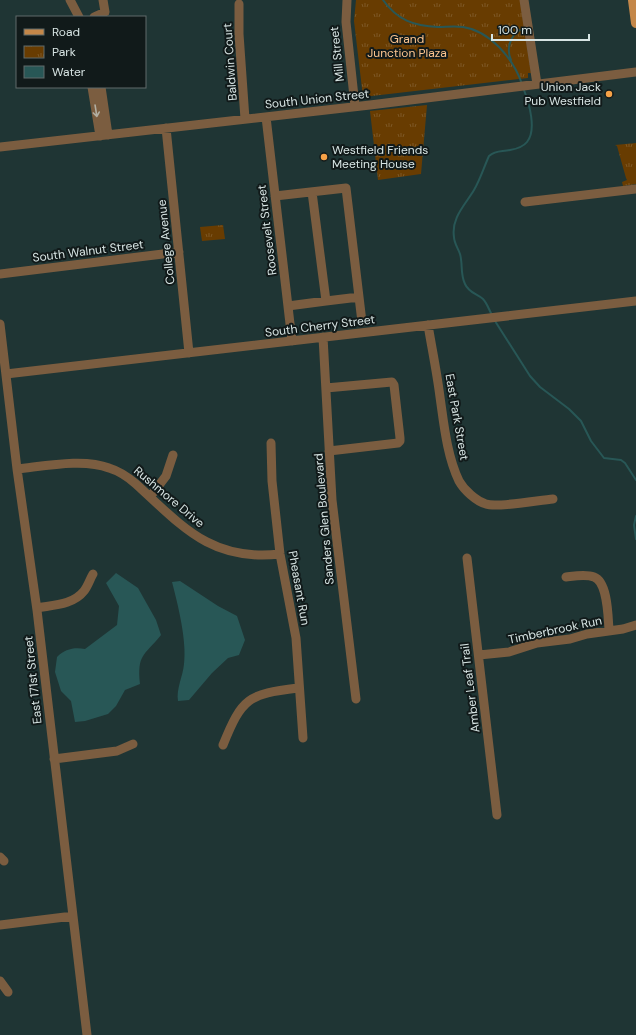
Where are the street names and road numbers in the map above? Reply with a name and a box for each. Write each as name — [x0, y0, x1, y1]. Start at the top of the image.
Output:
street label: Baldwin Court — [219, 22, 241, 101]
street label: Mill Street — [326, 25, 348, 82]
street label: South Union Street — [264, 86, 370, 112]
street label: Roosevelt Street — [253, 184, 280, 276]
street label: College Avenue — [154, 199, 178, 285]
street label: South Walnut Street — [32, 236, 145, 266]
street label: South Cherry Street — [264, 311, 376, 341]
street label: East Park Street — [441, 372, 473, 462]
street label: Sanders Glen Boulevard — [310, 453, 338, 585]
street label: Rushmore Drive — [130, 463, 208, 531]
street label: Pheasant Run — [285, 549, 313, 627]
street label: Timberbrook Run — [507, 612, 603, 648]
street label: East 171st Street — [20, 635, 46, 725]
street label: Amber Leaf Trail — [457, 642, 483, 734]

